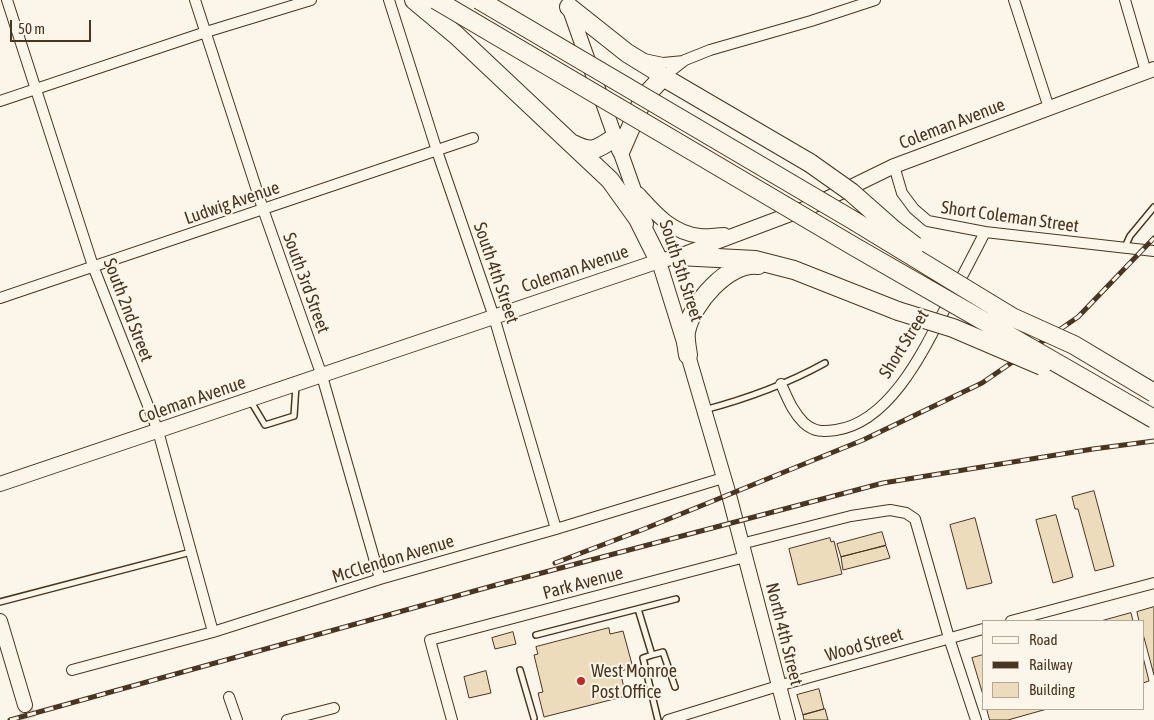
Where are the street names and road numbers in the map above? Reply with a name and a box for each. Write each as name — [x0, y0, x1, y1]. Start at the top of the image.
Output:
street label: Coleman Avenue — [896, 94, 1008, 154]
street label: Ludwig Avenue — [182, 177, 282, 229]
street label: Short Coleman Street — [940, 197, 1080, 237]
street label: South 5th Street — [654, 218, 708, 324]
street label: South 4th Street — [469, 220, 523, 326]
street label: South 3rd Street — [278, 230, 334, 336]
street label: Coleman Avenue — [519, 241, 631, 297]
street label: South 2nd Street — [98, 255, 158, 365]
street label: Short Street — [874, 306, 934, 382]
street label: Coleman Avenue — [136, 372, 248, 428]
street label: McClendon Avenue — [329, 530, 457, 588]
street label: Park Avenue — [540, 562, 626, 604]
street label: North 4th Street — [761, 580, 807, 688]
street label: Wood Street — [823, 624, 905, 666]

